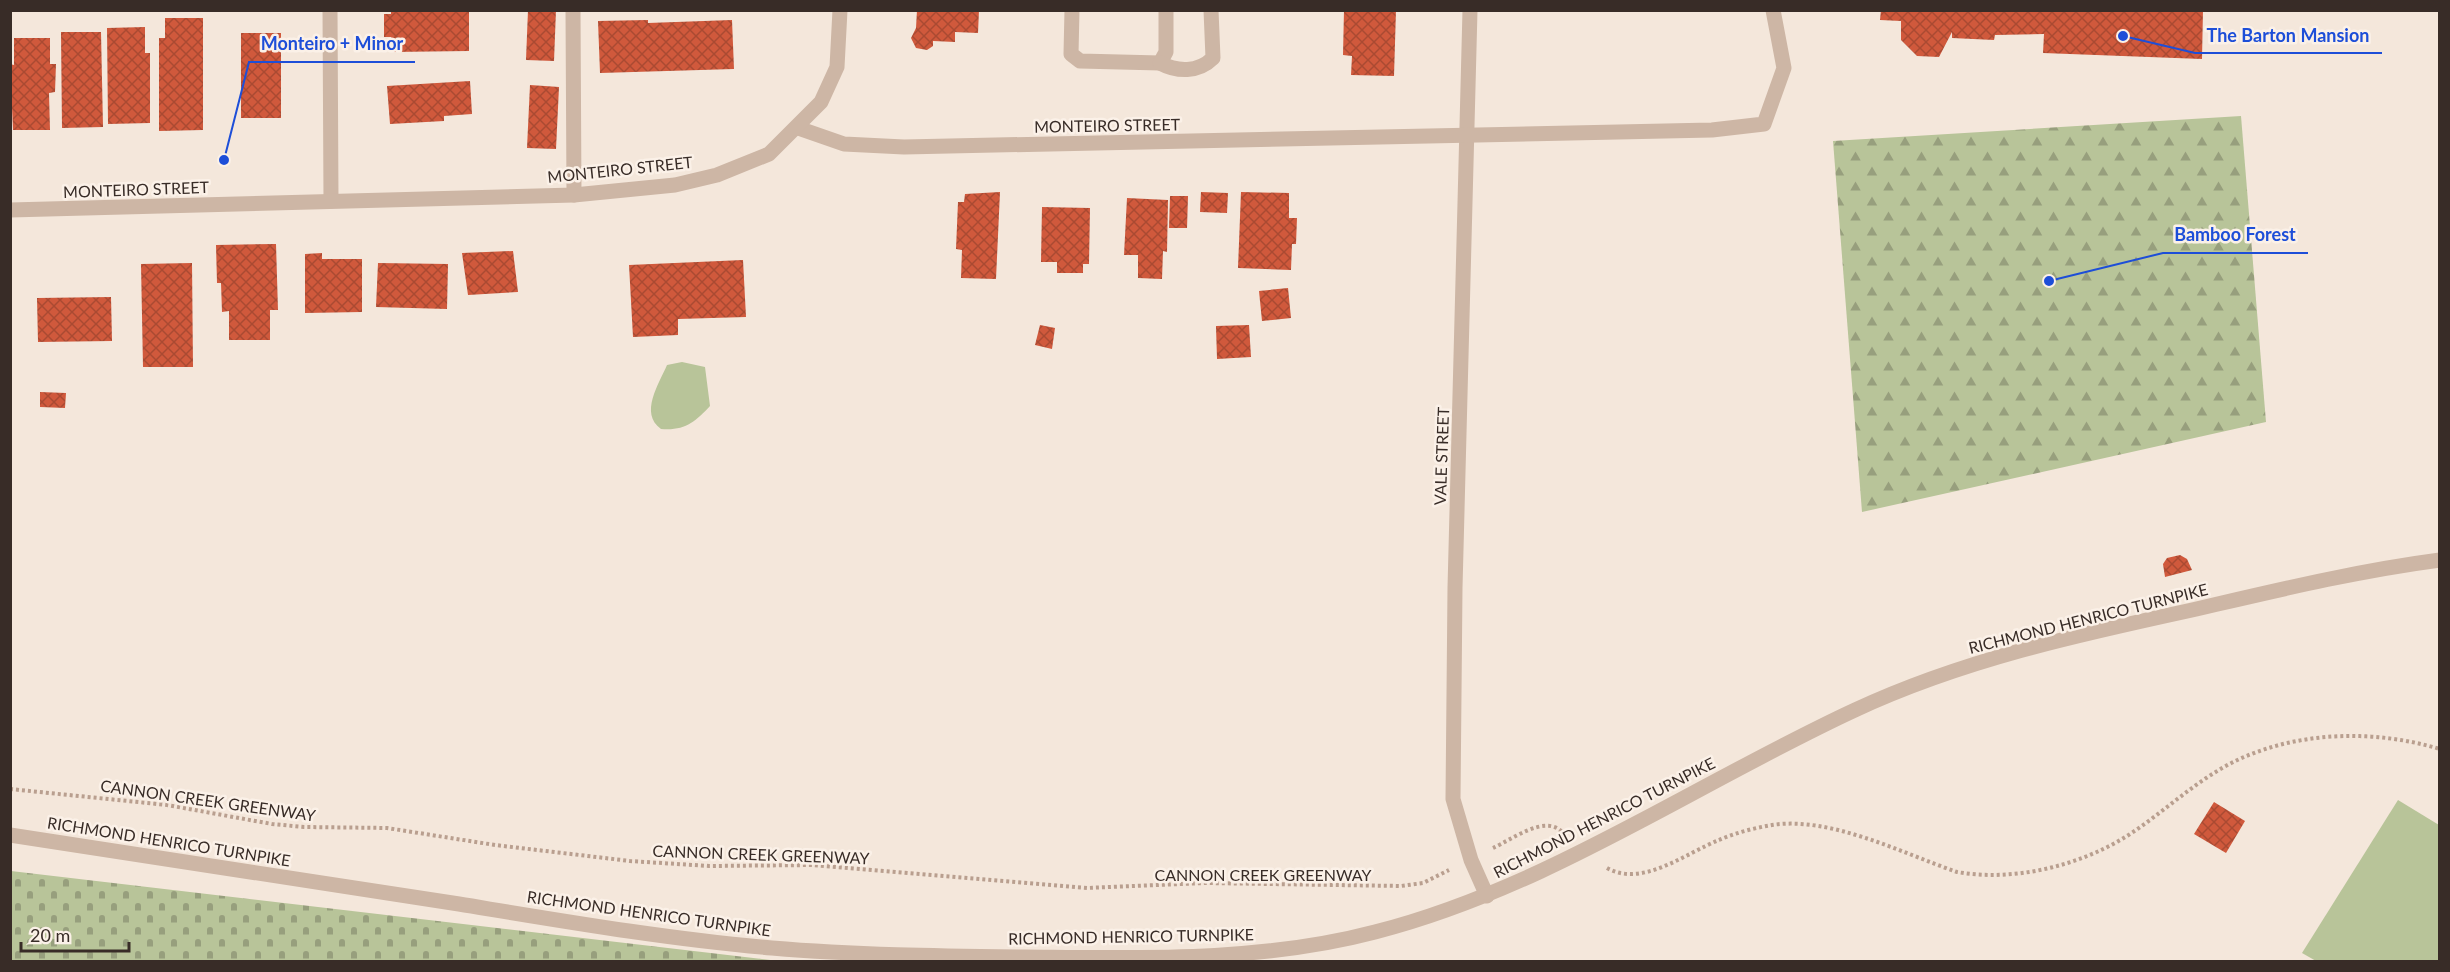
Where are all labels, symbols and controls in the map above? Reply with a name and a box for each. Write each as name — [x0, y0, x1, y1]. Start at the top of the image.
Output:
callout: The Barton Mansion — [2195, 17, 2382, 53]
text: The Barton Mansion — [2207, 24, 2369, 46]
callout: Monteiro + Minor — [249, 26, 415, 62]
text: Monteiro + Minor — [261, 32, 404, 54]
street label: MONTEIRO STREET — [1034, 114, 1181, 136]
street label: MONTEIRO STREET — [546, 152, 694, 186]
street label: MONTEIRO STREET — [63, 177, 210, 201]
callout: Bamboo Forest — [2163, 217, 2308, 253]
text: Bamboo Forest — [2174, 223, 2296, 245]
street label: VALE STREET — [1430, 406, 1452, 506]
street label: RICHMOND HENRICO TURNPIKE — [1966, 579, 2210, 657]
street label: RICHMOND HENRICO TURNPIKE — [1490, 753, 1718, 881]
street label: CANNON CREEK GREENWAY — [99, 775, 317, 825]
street label: RICHMOND HENRICO TURNPIKE — [46, 812, 292, 870]
street label: CANNON CREEK GREENWAY — [652, 841, 870, 867]
street label: CANNON CREEK GREENWAY — [1155, 865, 1371, 884]
street label: RICHMOND HENRICO TURNPIKE — [526, 886, 772, 940]
scale bar — [21, 915, 129, 953]
text: 20 m — [30, 924, 70, 946]
street label: RICHMOND HENRICO TURNPIKE — [1008, 924, 1254, 948]

